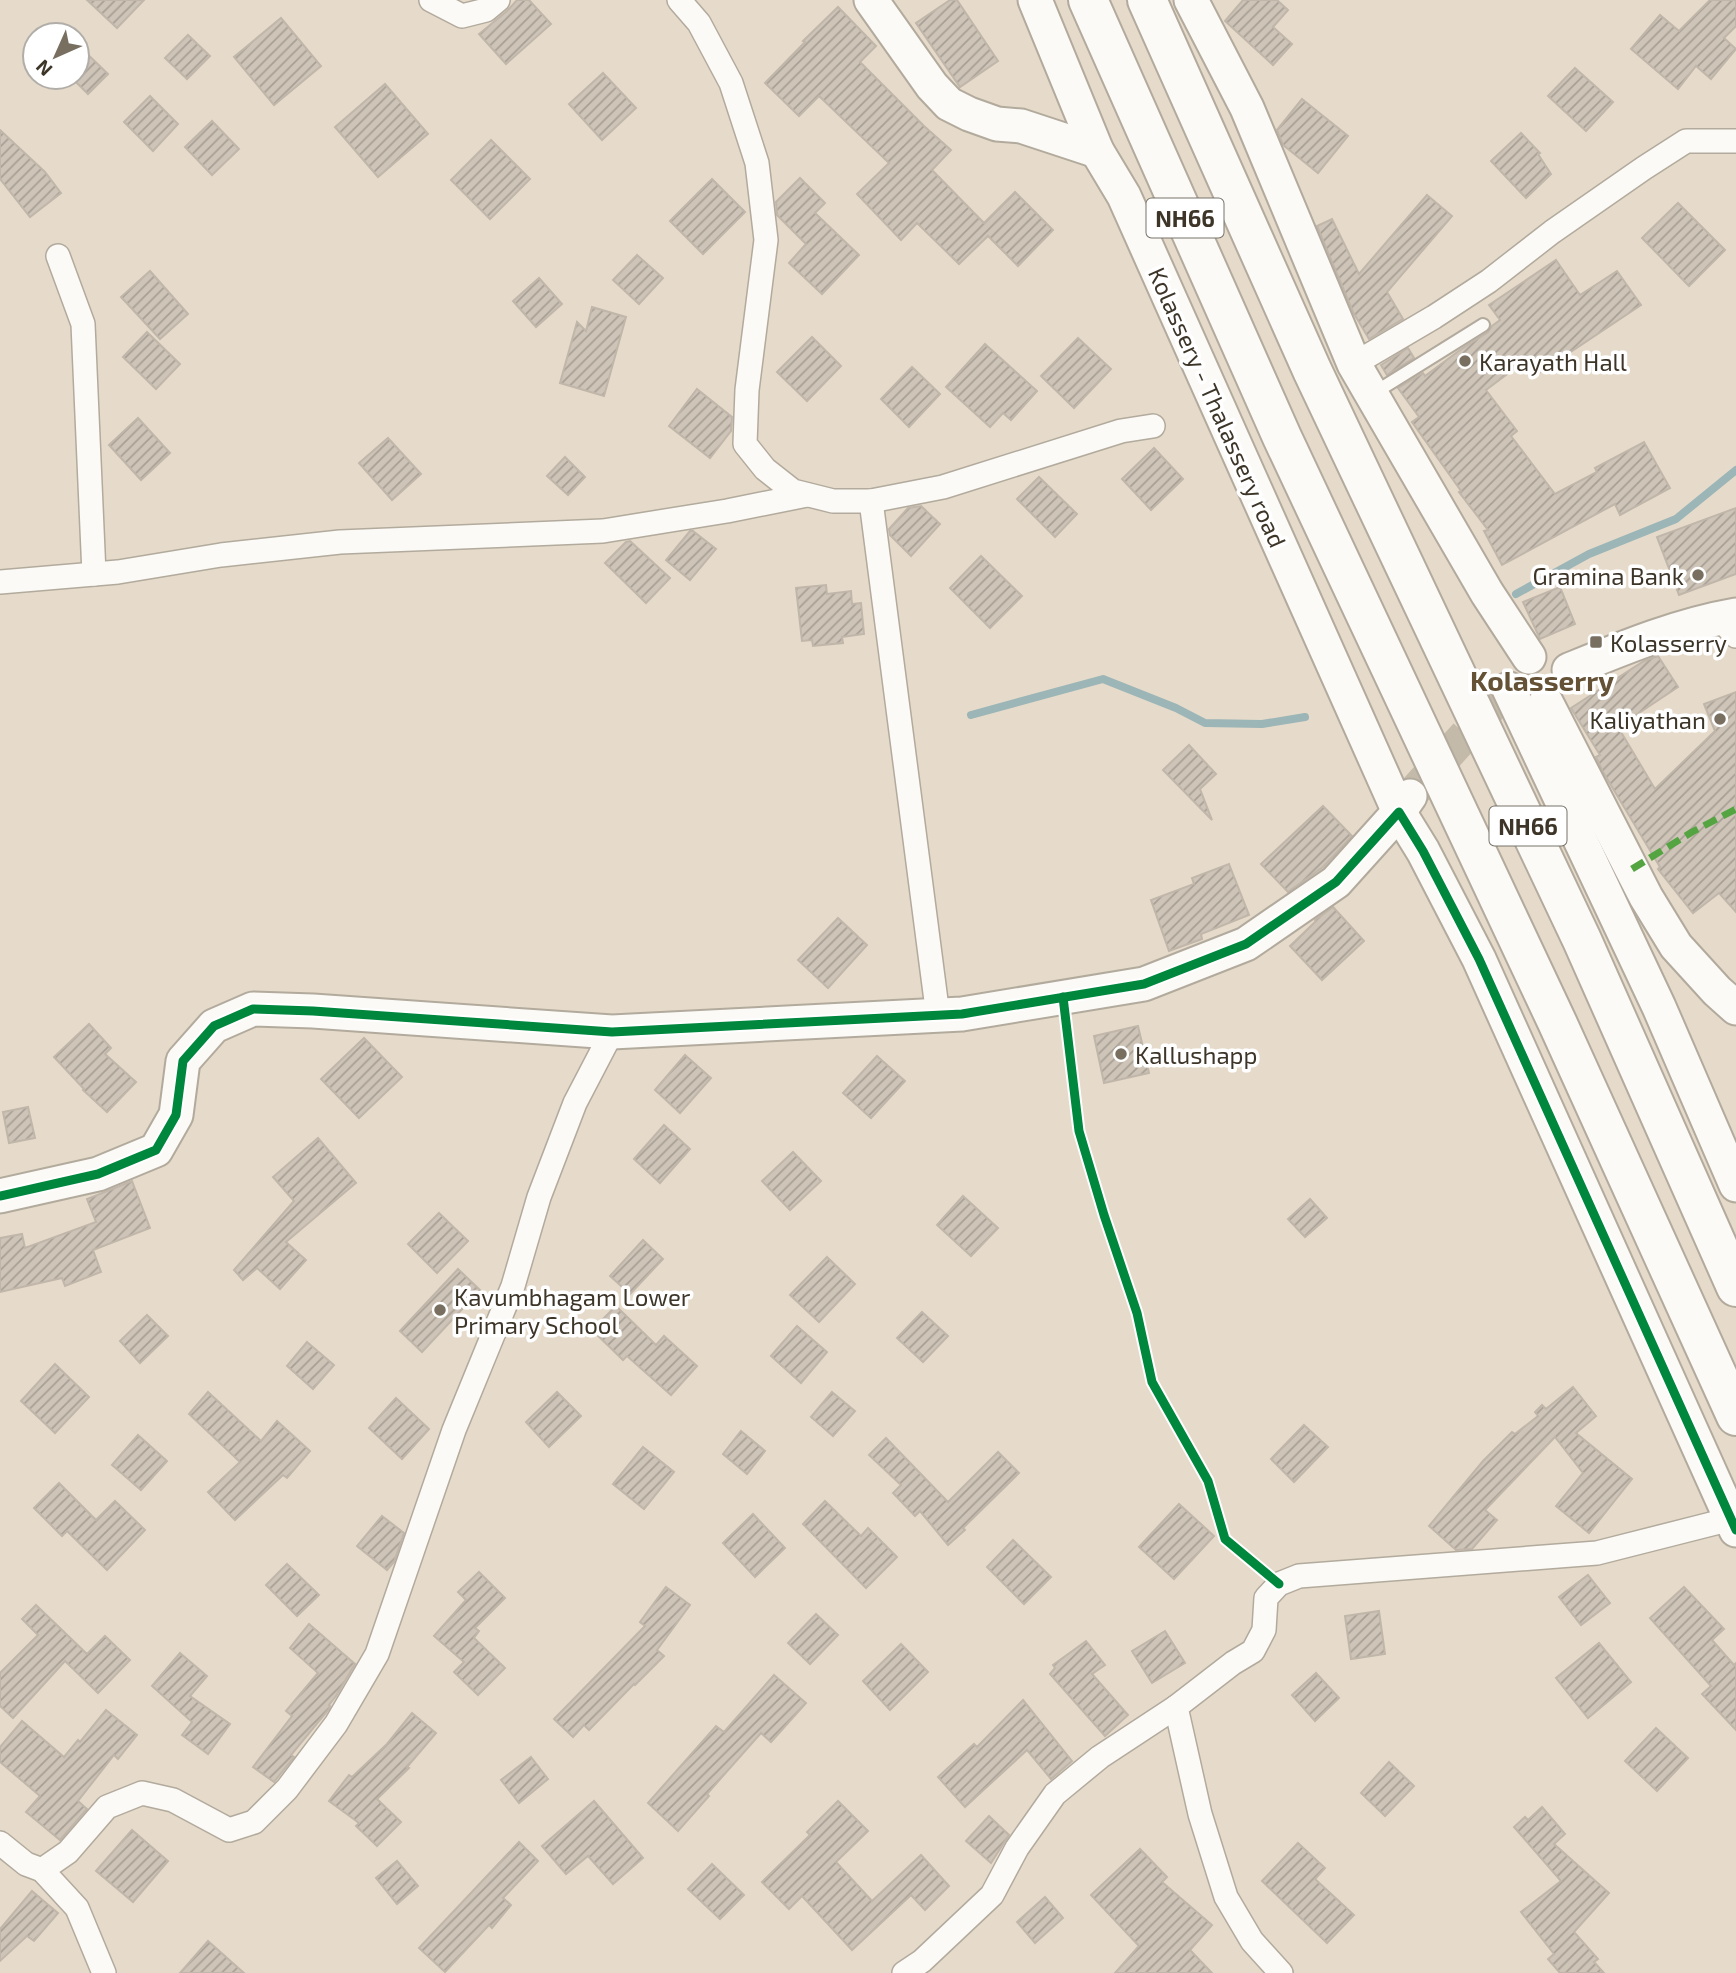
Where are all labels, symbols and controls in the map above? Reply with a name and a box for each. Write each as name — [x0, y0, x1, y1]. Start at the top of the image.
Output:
north arrow — [21, 21, 91, 91]
text: N — [31, 55, 57, 81]
road number: NH66 — [1146, 198, 1224, 238]
street label: Kolassery - Thalassery road — [1143, 262, 1293, 552]
place label: Karayath Hall — [1479, 347, 1627, 376]
marker: Karayath Hall — [1457, 353, 1473, 369]
place label: Gramina Bank — [1532, 561, 1684, 590]
marker: Gramina Bank — [1690, 567, 1706, 583]
place label: Kolasserry — [1610, 628, 1727, 657]
marker: Kolasserry — [1588, 634, 1604, 650]
district label: Kolasserry — [1470, 663, 1614, 697]
place label: Kaliyathan — [1590, 705, 1706, 734]
marker: Kaliyathan — [1712, 711, 1728, 727]
road number: NH66 — [1490, 806, 1566, 846]
place label: Kallushapp — [1135, 1040, 1257, 1069]
marker: Kallushapp — [1113, 1046, 1129, 1062]
place label: Kavumbhagam Lower Primary School — [454, 1282, 691, 1339]
marker: Kavumbhagam Lower Primary School — [432, 1302, 448, 1318]

